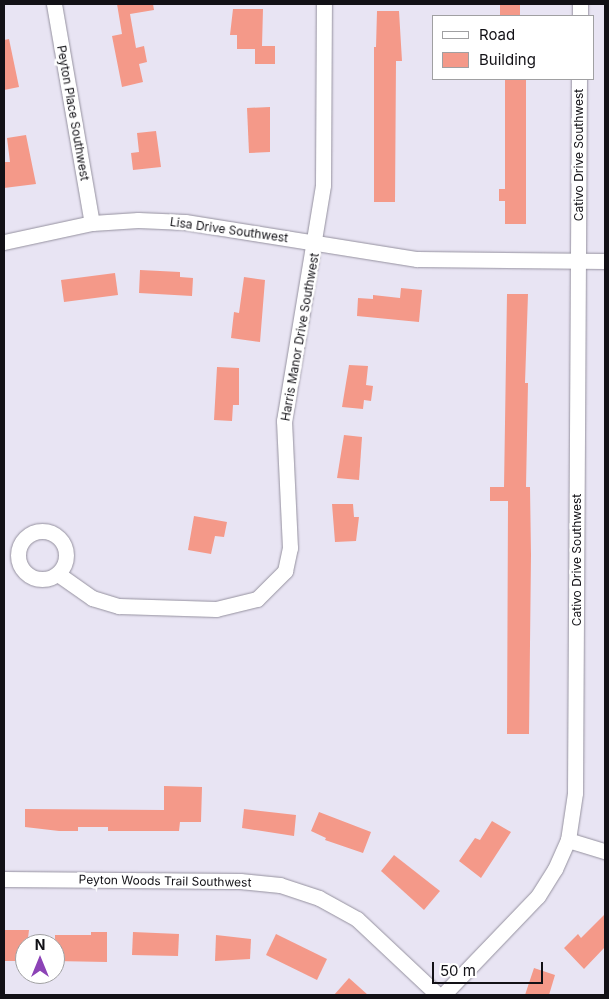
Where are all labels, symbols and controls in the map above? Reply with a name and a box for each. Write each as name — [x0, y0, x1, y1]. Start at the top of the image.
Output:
legend — [432, 15, 594, 80]
text: Road — [479, 25, 515, 44]
street label: Peyton Place Southwest — [54, 44, 92, 182]
text: Building — [479, 50, 536, 69]
street label: Cativo Drive Southwest — [572, 89, 586, 221]
street label: Lisa Drive Southwest — [169, 215, 289, 245]
street label: Harris Manor Drive Southwest — [278, 252, 322, 422]
street label: Cativo Drive Southwest — [570, 494, 584, 626]
street label: Peyton Woods Trail Southwest — [78, 872, 252, 890]
north arrow — [15, 934, 65, 984]
text: N — [35, 936, 45, 953]
scale bar — [434, 952, 545, 984]
text: 50 m — [440, 961, 476, 980]

